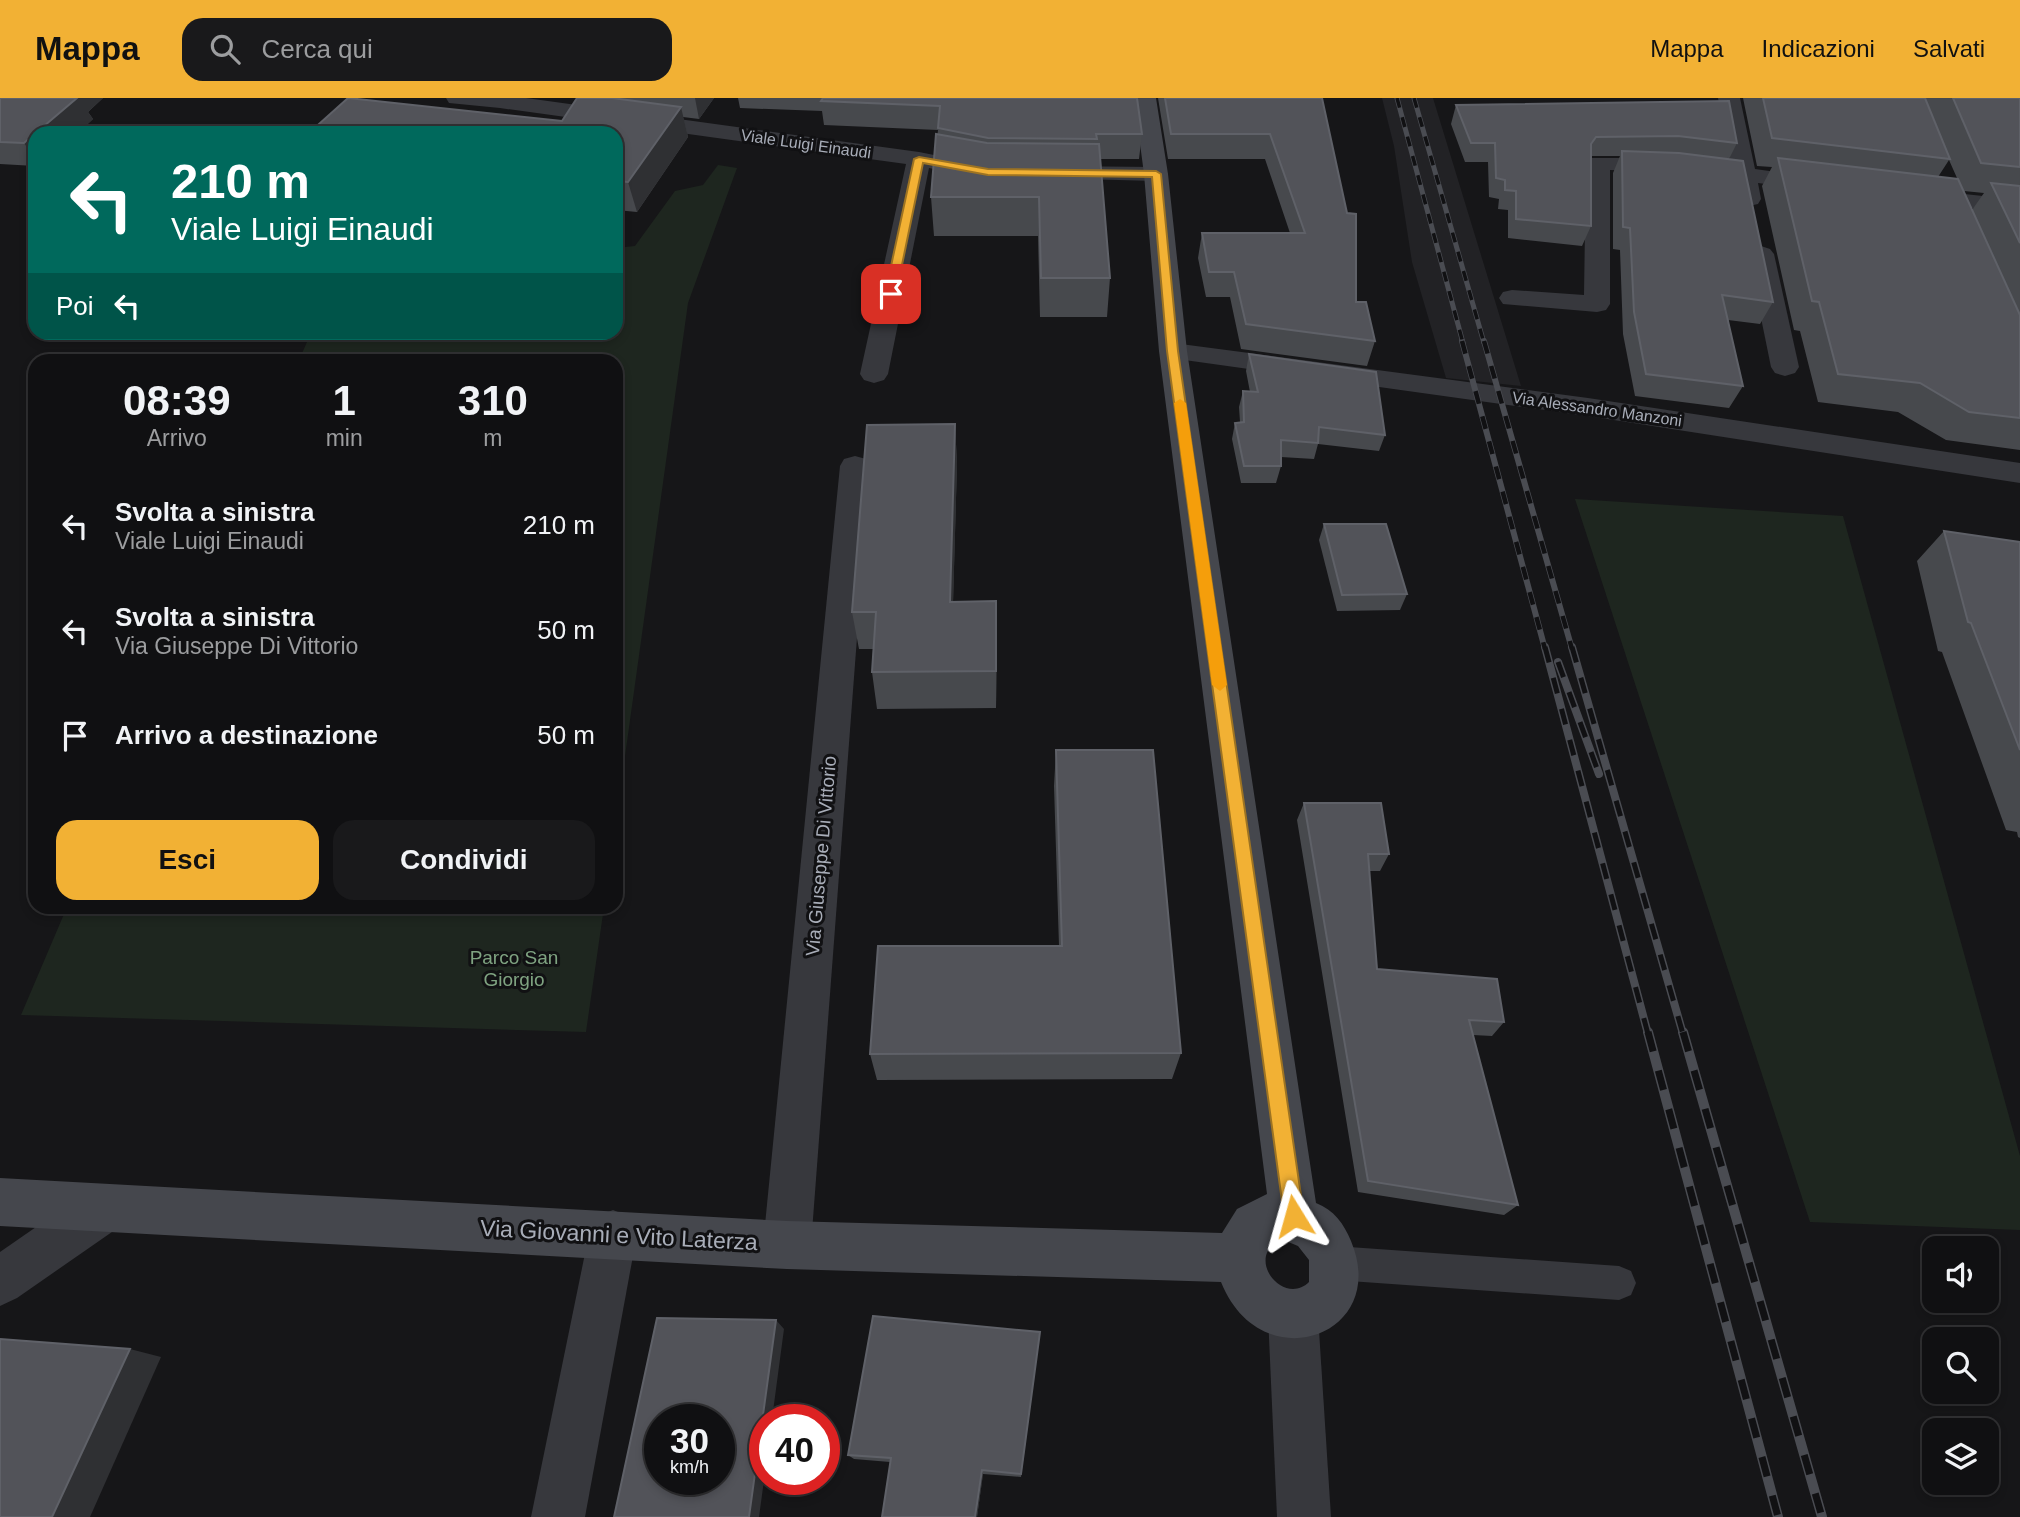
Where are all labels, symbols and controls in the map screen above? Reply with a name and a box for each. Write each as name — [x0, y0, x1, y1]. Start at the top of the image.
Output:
search box — [182, 18, 672, 81]
text: Mappa — [35, 30, 140, 67]
icon: search — [206, 30, 244, 68]
text: Cerca qui — [262, 34, 373, 64]
text: Mappa — [1650, 35, 1724, 62]
text: Indicazioni — [1762, 35, 1875, 62]
text: Salvati — [1913, 35, 1985, 62]
street label: Viale Luigi Einaudi — [740, 126, 872, 162]
icon: left — [56, 154, 147, 245]
text: 210 m — [171, 154, 310, 208]
text: Viale Luigi Einaudi — [171, 211, 434, 247]
pin — [861, 264, 921, 324]
icon: arrive — [872, 275, 910, 313]
icon: left — [108, 287, 146, 325]
text: Poi — [56, 291, 94, 321]
text: 08:39 — [123, 377, 231, 424]
text: 1 — [332, 377, 356, 424]
text: 310 — [458, 377, 528, 424]
street label: Via Alessandro Manzoni — [1511, 389, 1683, 429]
text: Arrivo — [147, 425, 207, 451]
text: min — [326, 425, 363, 451]
text: m — [483, 425, 502, 451]
text: Svolta a sinistra — [115, 497, 314, 527]
icon: left — [56, 507, 94, 545]
text: 210 m — [523, 510, 595, 540]
text: Viale Luigi Einaudi — [115, 528, 304, 554]
text: Svolta a sinistra — [115, 602, 314, 632]
icon: left — [56, 612, 94, 650]
text: 50 m — [537, 615, 595, 645]
text: Via Giuseppe Di Vittorio — [115, 633, 358, 659]
icon: arrive — [56, 717, 94, 755]
text: Arrivo a destinazione — [115, 720, 378, 750]
text: 50 m — [537, 720, 595, 750]
street label: Via Giuseppe Di Vittorio — [802, 755, 840, 957]
button: Esci — [56, 820, 319, 900]
button: Condividi — [333, 820, 595, 900]
park label: Parco San Giorgio — [470, 947, 558, 990]
position arrow — [1257, 1179, 1331, 1253]
street label: Via Giovanni e Vito Laterza — [480, 1215, 759, 1255]
map controls — [1922, 1236, 1999, 1495]
button: sound — [1922, 1236, 1999, 1313]
button: search — [1922, 1327, 1999, 1404]
speed limit sign: 40 — [749, 1404, 840, 1495]
button: layers — [1922, 1418, 1999, 1495]
text: 30 — [670, 1421, 709, 1460]
text: km/h — [670, 1457, 709, 1477]

